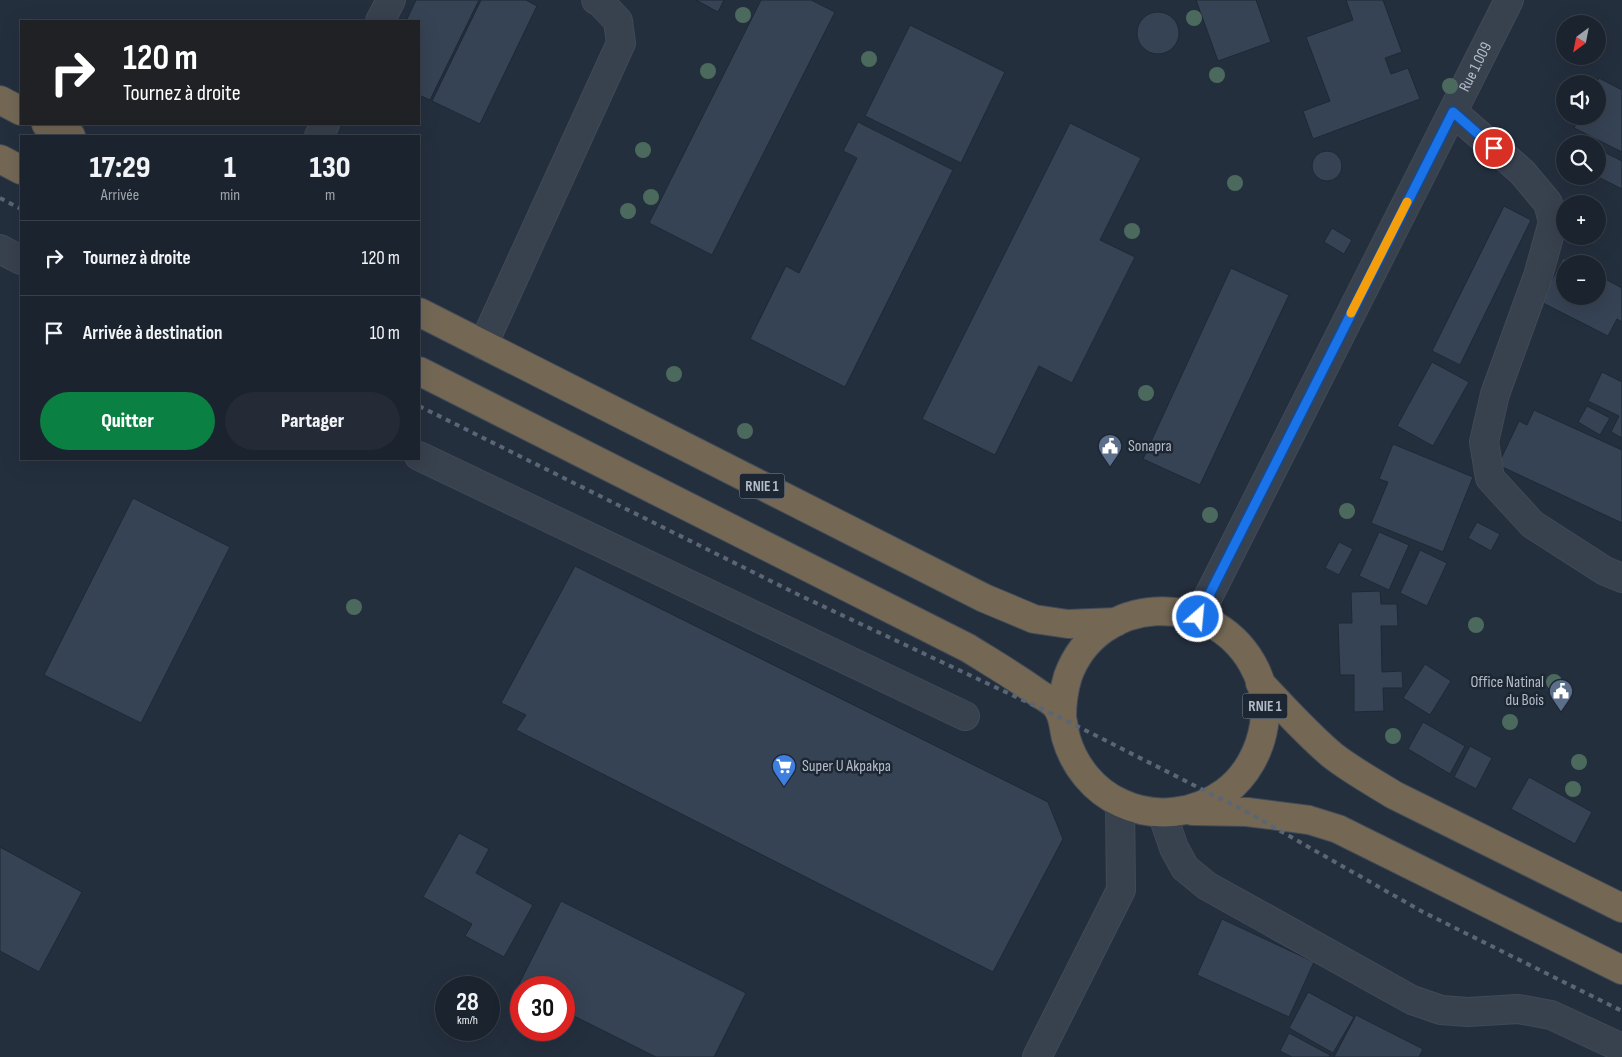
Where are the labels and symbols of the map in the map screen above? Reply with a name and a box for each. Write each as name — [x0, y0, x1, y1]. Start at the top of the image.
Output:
north arrow — [1556, 15, 1606, 65]
street label: Rue 1.009 — [1455, 39, 1496, 95]
pin — [1473, 127, 1515, 169]
public building icon: Sonapra — [1097, 433, 1123, 467]
place label: Sonapra — [1128, 437, 1172, 456]
road number: RNIE 1 — [740, 474, 784, 498]
position arrow — [1171, 590, 1223, 642]
place label: Office Natinal du Bois — [1470, 673, 1544, 710]
public building icon: Office Natinal du Bois — [1548, 678, 1574, 712]
road number: RNIE 1 — [1242, 694, 1288, 718]
supermarket icon: Super U Akpakpa — [771, 753, 797, 787]
place label: Super U Akpakpa — [802, 757, 891, 776]
speed limit sign: 30 — [510, 976, 575, 1041]

